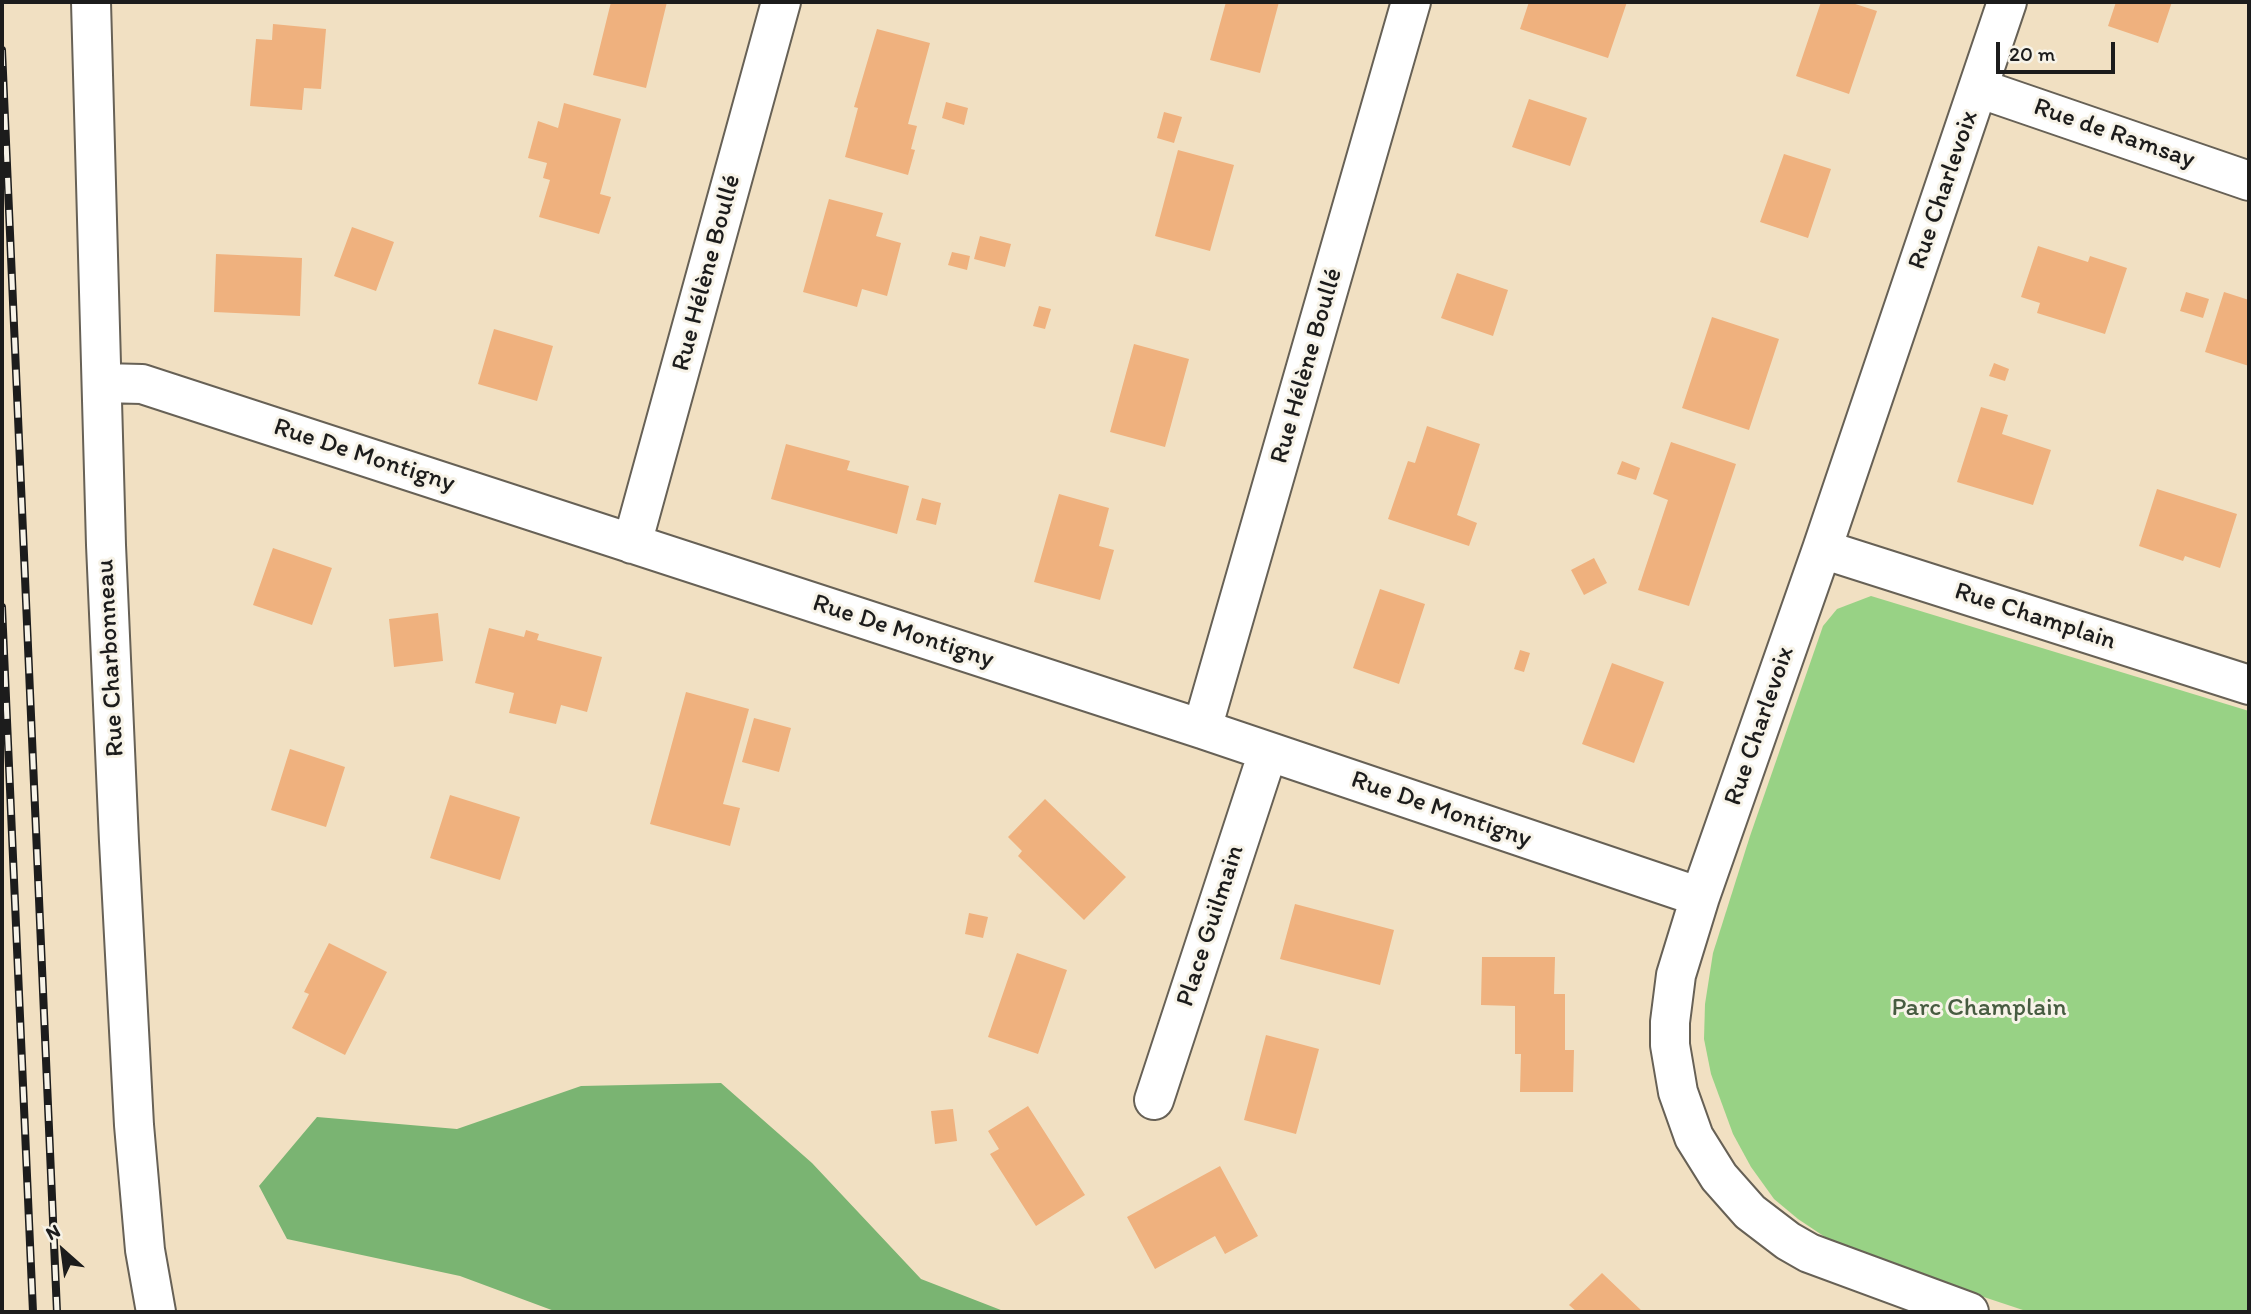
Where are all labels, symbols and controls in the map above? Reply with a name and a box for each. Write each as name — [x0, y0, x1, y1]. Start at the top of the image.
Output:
scale bar — [1999, 28, 2118, 72]
text: 20 m — [2009, 41, 2055, 66]
street label: Rue de Ramsay — [2029, 92, 2199, 176]
street label: Rue Charlevoix — [1902, 106, 1986, 274]
street label: Rue Hélène Boullé — [666, 171, 748, 375]
street label: Rue Hélène Boullé — [1264, 265, 1350, 467]
street label: Rue De Montigny — [269, 412, 459, 500]
street label: Rue Charbonneau — [90, 558, 132, 758]
street label: Rue Champlain — [1950, 576, 2120, 658]
street label: Rue De Montigny — [808, 588, 998, 676]
street label: Rue Charlevoix — [1718, 642, 1802, 810]
street label: Rue De Montigny — [1347, 765, 1535, 855]
street label: Place Guilmain — [1170, 841, 1252, 1011]
park label: Parc Champlain — [1891, 992, 2067, 1024]
north arrow — [28, 1216, 98, 1286]
text: N — [42, 1219, 64, 1245]

